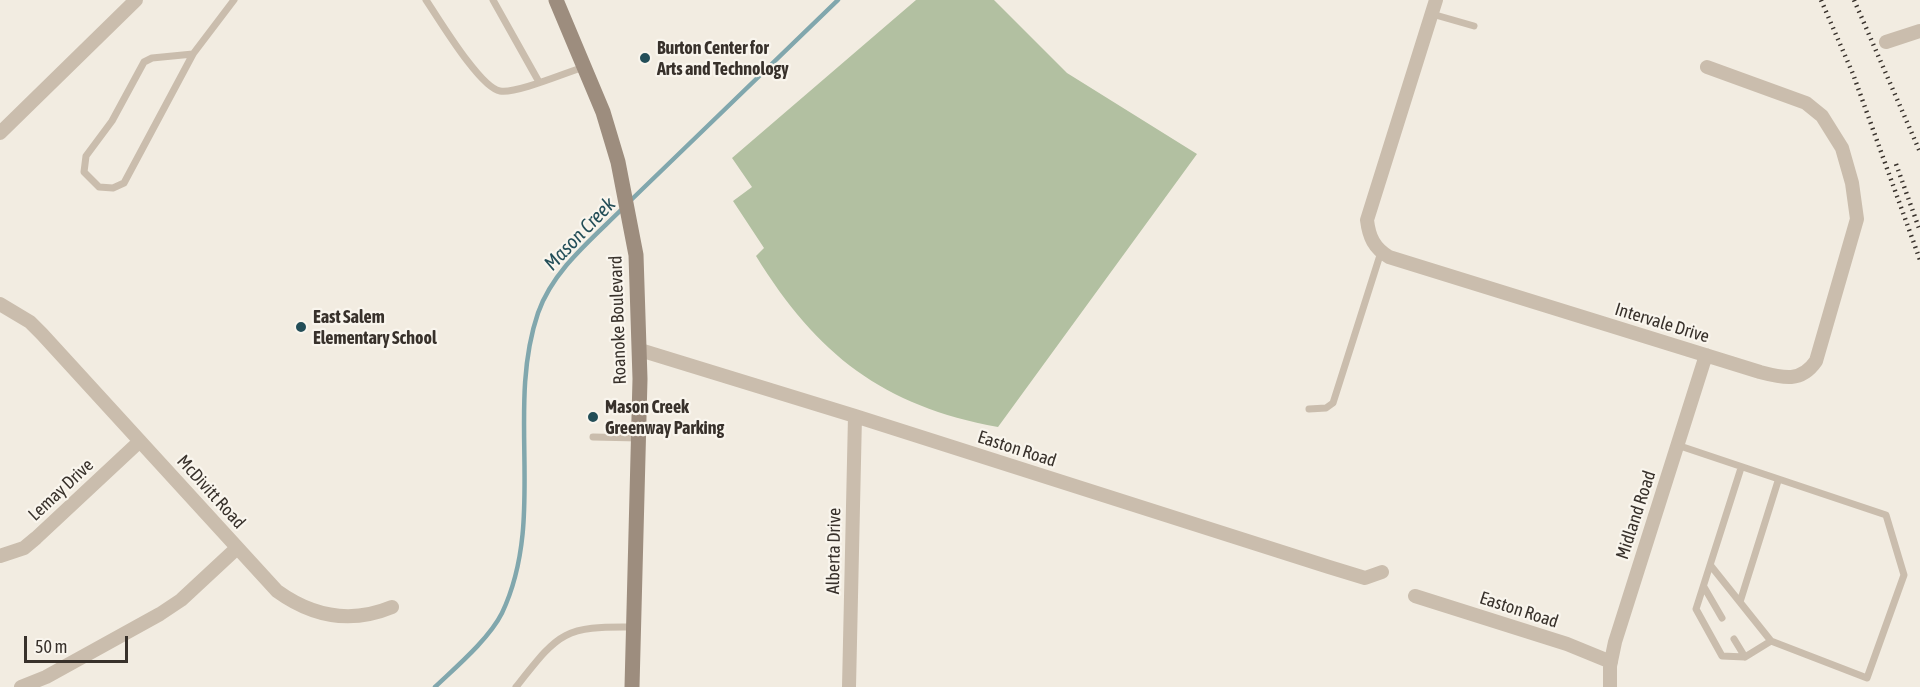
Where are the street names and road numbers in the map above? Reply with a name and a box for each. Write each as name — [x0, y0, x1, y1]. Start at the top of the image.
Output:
street label: Roanoke Boulevard — [605, 255, 631, 385]
street label: Intervale Drive — [1612, 298, 1712, 348]
street label: Easton Road — [975, 426, 1059, 472]
street label: McDivitt Road — [172, 451, 250, 533]
street label: Lemay Drive — [24, 454, 98, 526]
street label: Midland Road — [1612, 468, 1660, 562]
street label: Alberta Drive — [822, 508, 846, 594]
street label: Easton Road — [1477, 587, 1561, 633]

